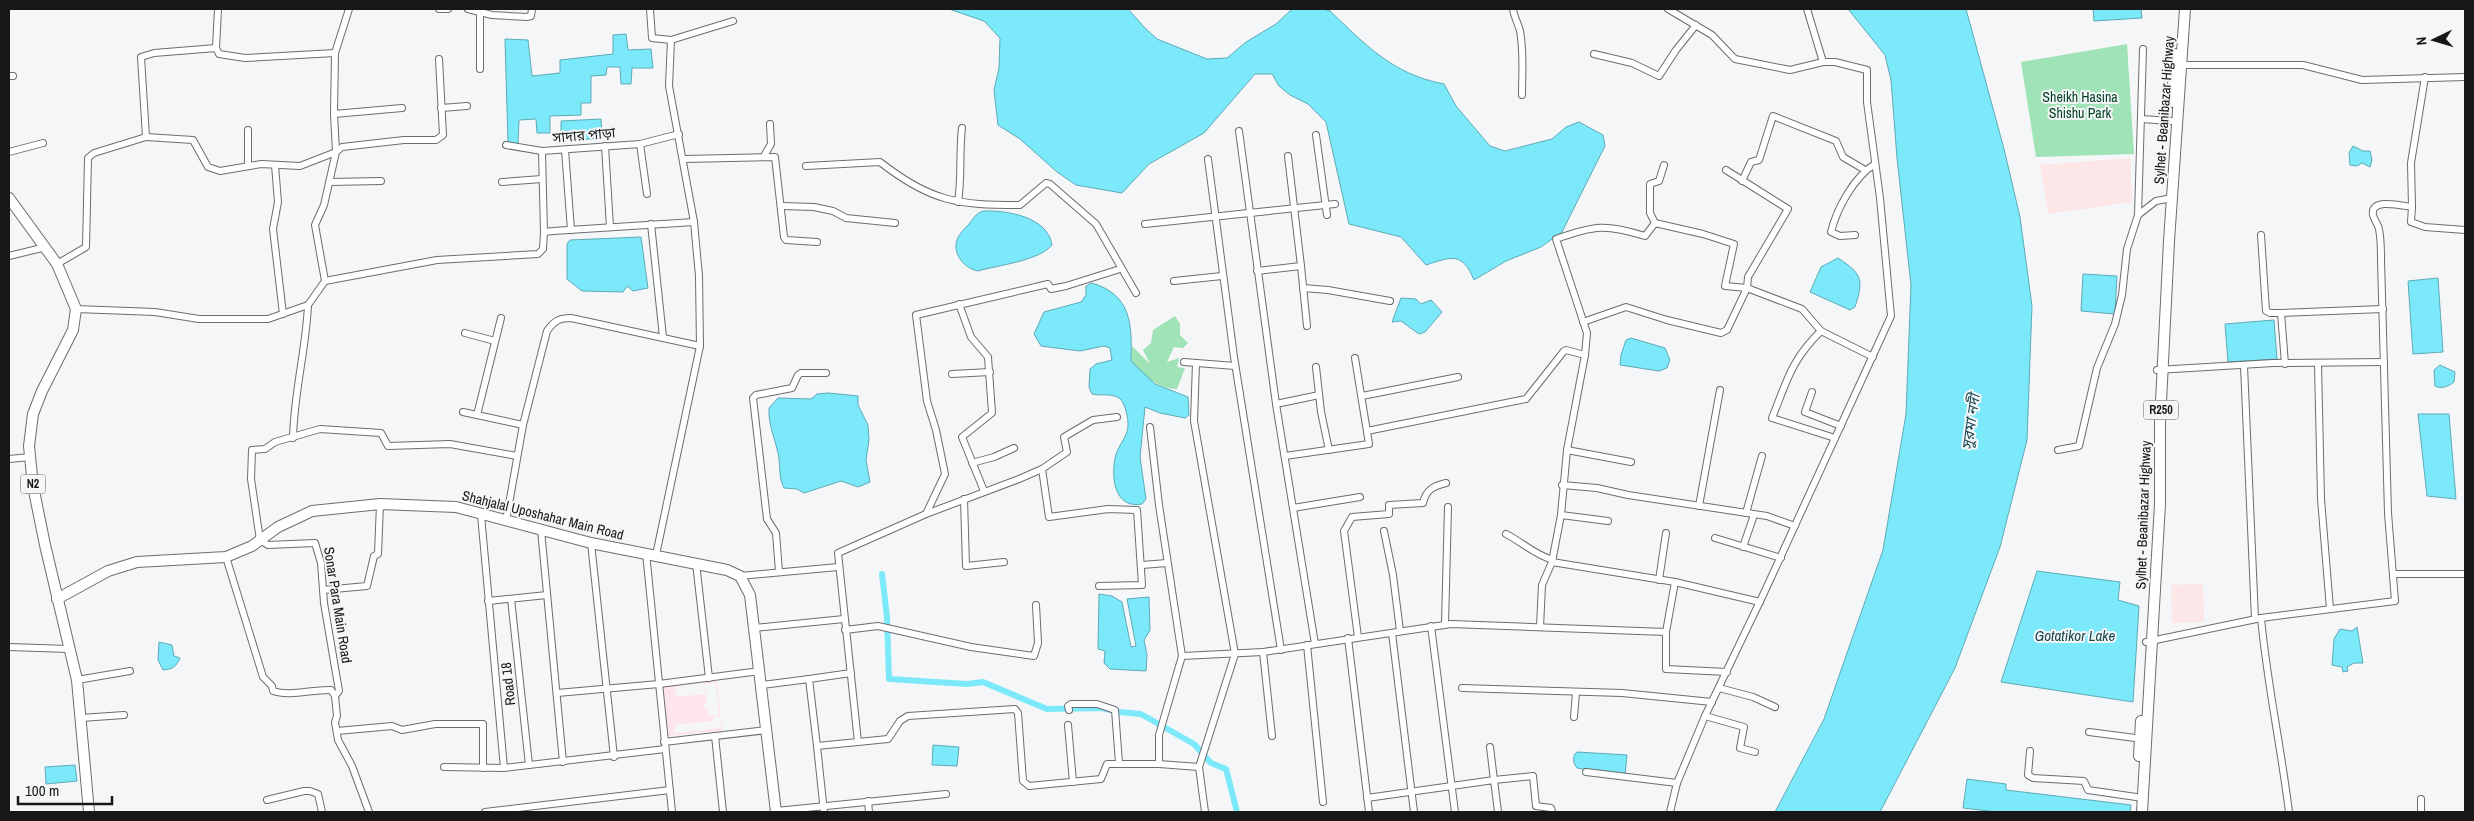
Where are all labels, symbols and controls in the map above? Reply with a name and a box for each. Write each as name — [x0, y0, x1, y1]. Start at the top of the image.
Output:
north arrow — [2409, 15, 2459, 65]
street label: Sylhet - Beanibazar Highway — [2150, 35, 2178, 185]
text: N — [2412, 36, 2430, 46]
park label: Sheikh Hasina Shishu Park — [2042, 88, 2118, 122]
street label: সাদার পাড়া — [551, 123, 616, 147]
water label: সুরমা নদী — [1956, 390, 1985, 451]
road number: R250 — [2144, 400, 2178, 420]
street label: Sylhet - Beanibazar Highway — [2131, 440, 2155, 590]
road number: N2 — [20, 474, 46, 494]
street label: Shahjalal Uposhahar Main Road — [460, 486, 626, 544]
street label: Sonar Para Main Road — [320, 546, 356, 664]
water label: Gotatikor Lake — [2035, 625, 2116, 646]
street label: Road 18 — [497, 661, 519, 707]
scale bar — [18, 774, 111, 806]
text: 100 m — [25, 780, 59, 801]

